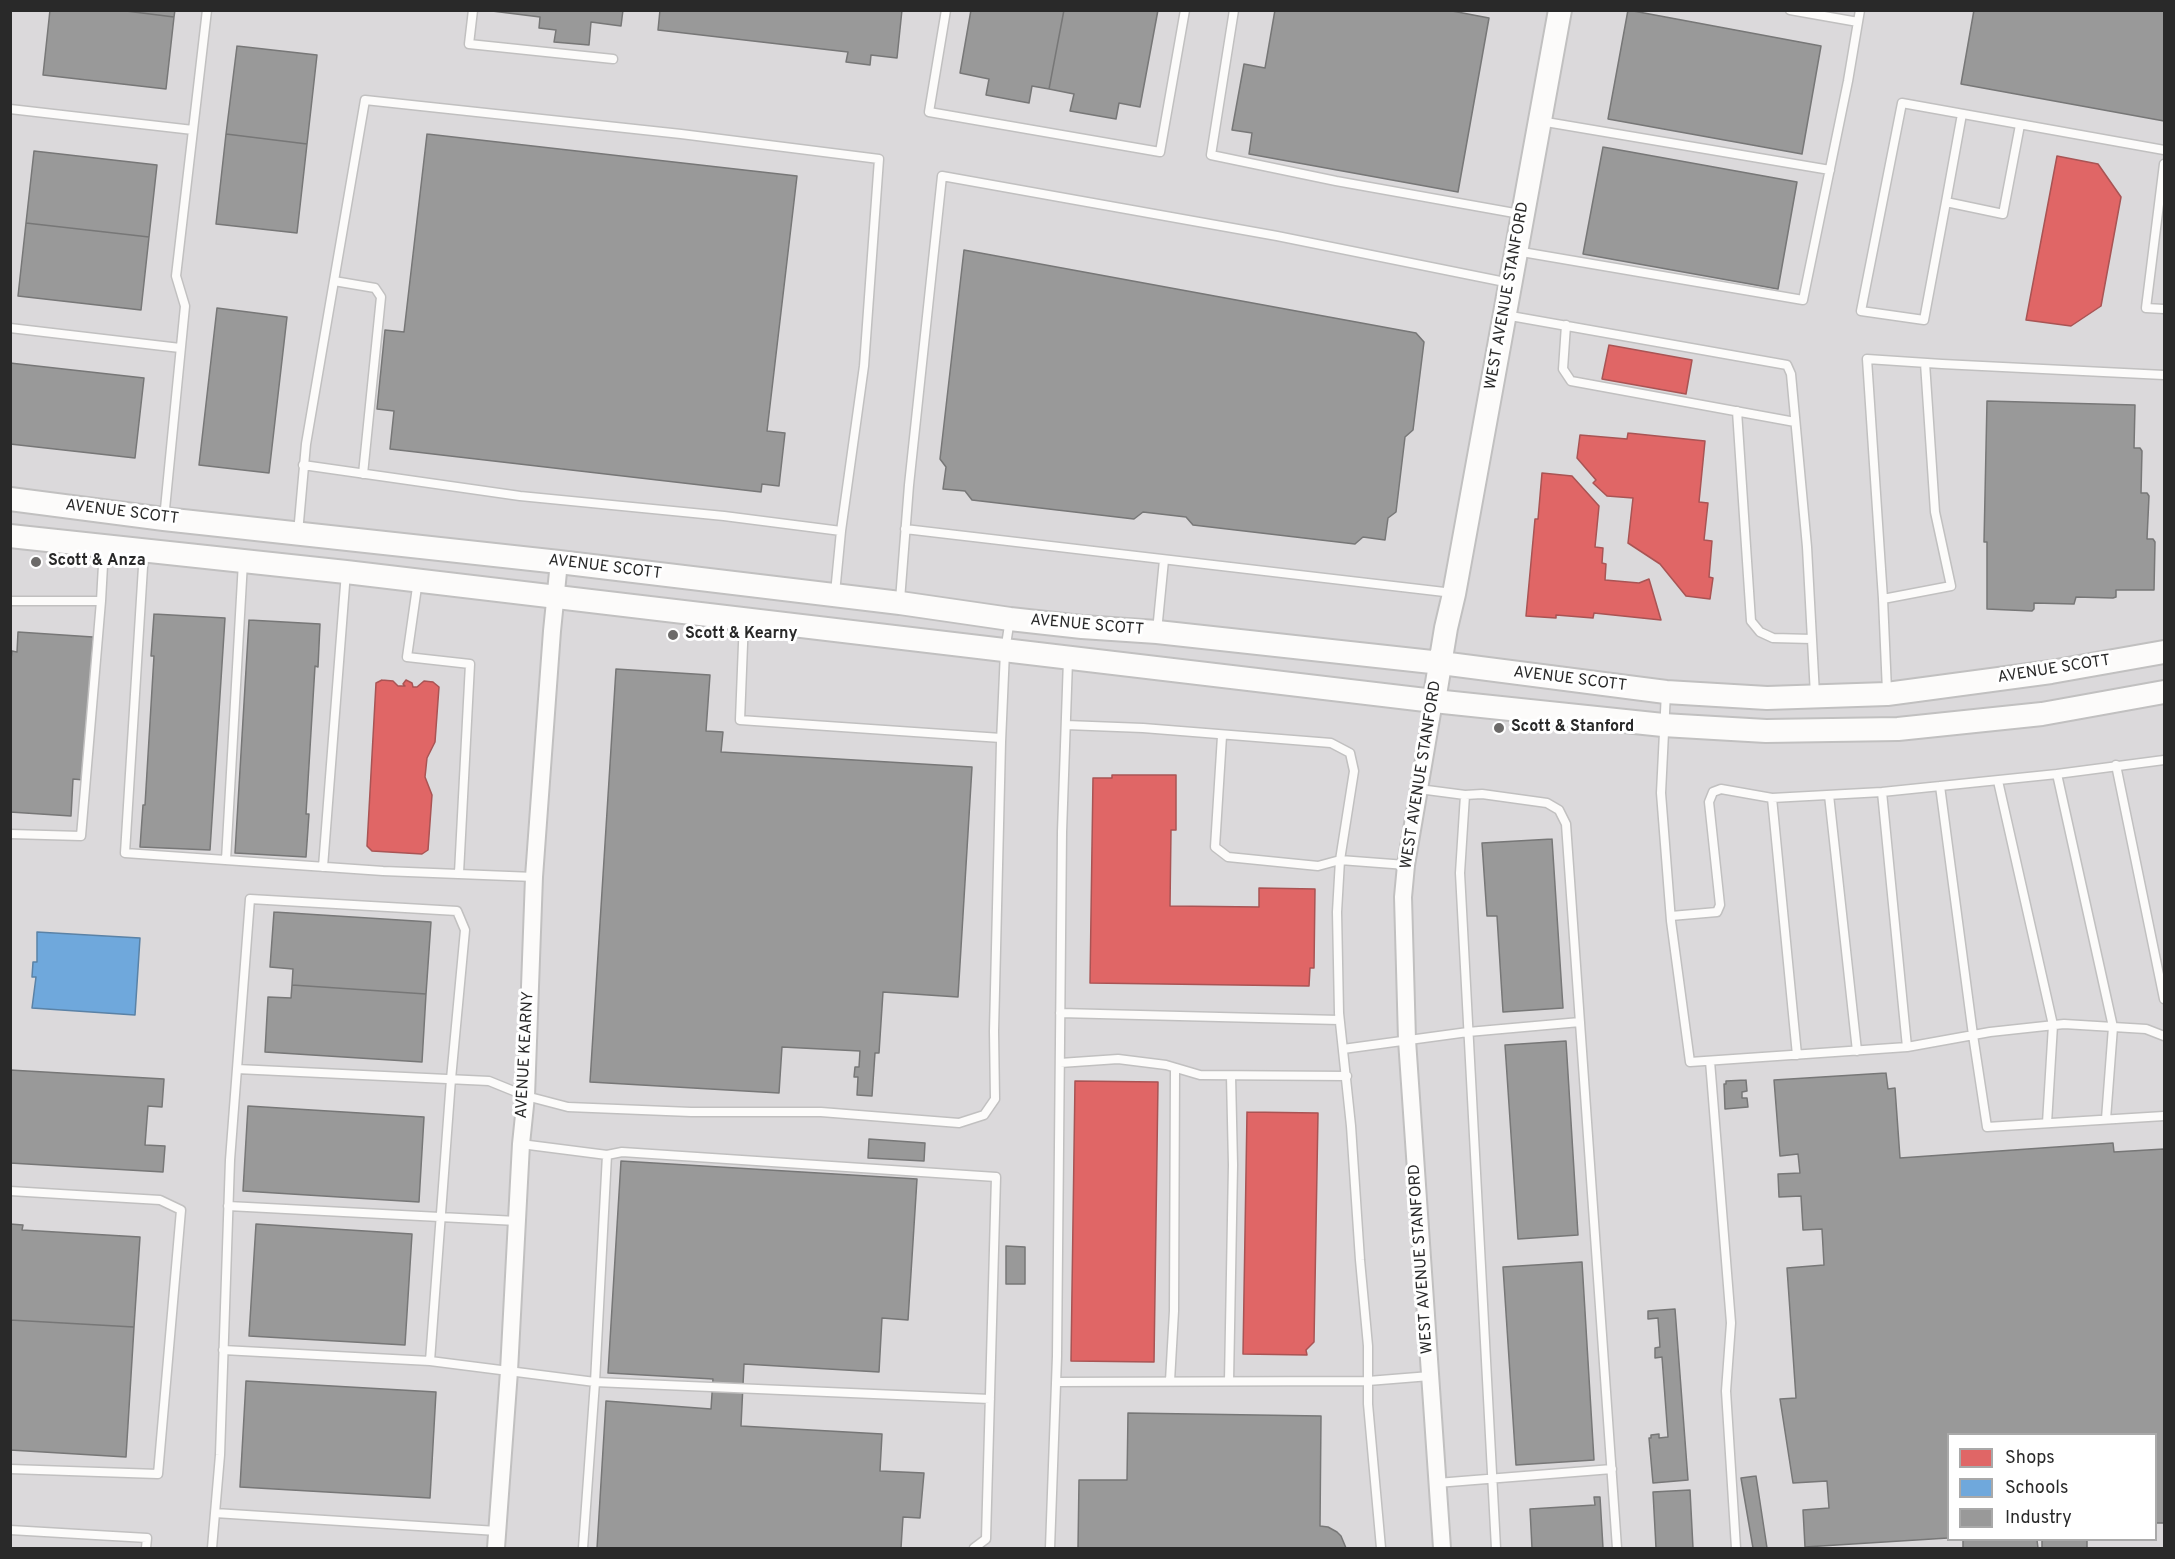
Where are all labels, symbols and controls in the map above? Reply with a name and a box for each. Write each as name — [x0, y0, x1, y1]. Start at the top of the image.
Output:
street label: WEST AVENUE STANFORD — [1482, 201, 1534, 391]
street label: AVENUE SCOTT — [64, 497, 180, 529]
place label: Scott & Anza — [48, 552, 146, 572]
street label: AVENUE SCOTT — [547, 552, 663, 584]
marker: Scott & Anza — [29, 555, 43, 569]
street label: AVENUE SCOTT — [1029, 611, 1145, 641]
place label: Scott & Kearny — [685, 625, 798, 645]
marker: Scott & Kearny — [666, 628, 680, 642]
street label: AVENUE SCOTT — [1996, 652, 2112, 688]
street label: AVENUE SCOTT — [1512, 664, 1628, 696]
street label: WEST AVENUE STANFORD — [1398, 679, 1446, 871]
place label: Scott & Stanford — [1511, 718, 1634, 738]
marker: Scott & Stanford — [1492, 721, 1506, 735]
street label: AVENUE KEARNY — [513, 991, 539, 1119]
street label: WEST AVENUE STANFORD — [1406, 1163, 1438, 1355]
legend — [1947, 1433, 2157, 1541]
text: Shops — [2005, 1447, 2055, 1470]
text: Schools — [2005, 1477, 2068, 1500]
text: Industry — [2005, 1507, 2072, 1530]

